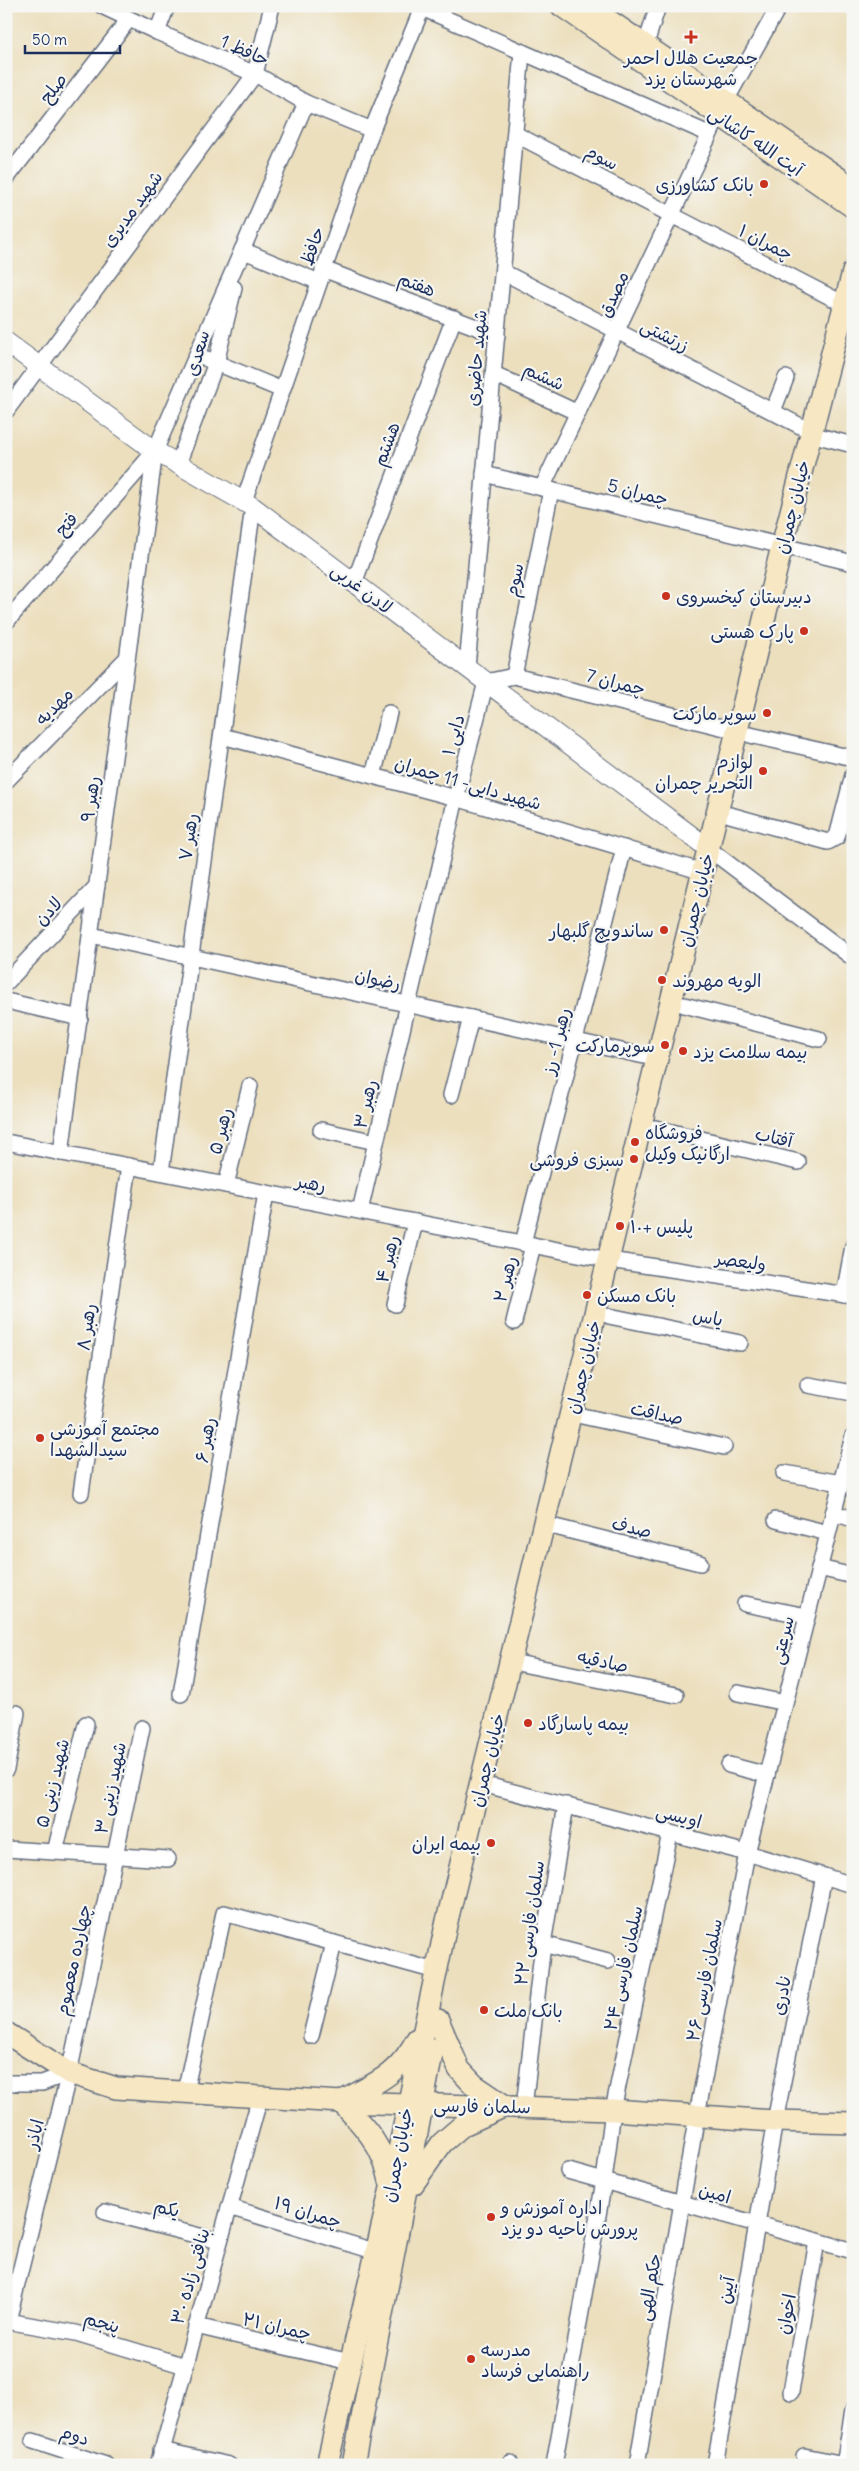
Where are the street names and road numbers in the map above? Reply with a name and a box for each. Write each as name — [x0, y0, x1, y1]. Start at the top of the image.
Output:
street label: حافظ 1 — [217, 29, 273, 71]
street label: صلح — [34, 68, 73, 108]
street label: آیت الله کاشانی — [704, 101, 809, 182]
street label: سوم — [580, 139, 622, 178]
street label: شهید مدیری — [96, 166, 168, 252]
street label: چمران ۱ — [735, 219, 797, 266]
street label: حافظ — [295, 224, 329, 268]
street label: هفتم — [394, 266, 439, 304]
street label: مصدق — [592, 267, 634, 321]
street label: شهید حاضری — [460, 309, 492, 407]
street label: زرتشتی — [637, 313, 693, 357]
street label: سعدی — [179, 327, 215, 379]
street label: ششم — [519, 357, 568, 398]
street label: هشتم — [367, 419, 408, 470]
street label: خیابان چمران — [769, 458, 816, 556]
street label: چمران 5 — [605, 473, 671, 512]
street label: فتح — [49, 507, 83, 541]
street label: لادن غربی — [327, 558, 397, 618]
street label: سوم — [499, 561, 531, 600]
street label: چمران 7 — [584, 664, 648, 701]
street label: مهدیه — [30, 682, 78, 730]
street label: دایی ۱ — [436, 712, 470, 758]
street label: شهید دایی- 11 چمران — [392, 751, 544, 816]
street label: رهبر ۹ — [75, 774, 105, 824]
street label: رهبر ۷ — [173, 812, 203, 862]
street label: خیابان چمران — [673, 851, 720, 949]
street label: لادن — [29, 892, 67, 930]
street label: رضوان — [353, 963, 403, 995]
street label: رهبر 1- رز — [536, 1005, 575, 1079]
street label: رهبر ۳ — [348, 1077, 382, 1131]
street label: رهبر ۵ — [203, 1105, 237, 1157]
street label: آفتاب — [753, 1122, 797, 1153]
street label: رهبر — [292, 1168, 328, 1197]
street label: رهبر ۴ — [370, 1233, 404, 1285]
street label: ولیعصر — [712, 1246, 768, 1276]
street label: رهبر ۲ — [488, 1253, 522, 1305]
street label: رهبر ۸ — [71, 1302, 101, 1352]
street label: یاس — [691, 1303, 725, 1331]
street label: خیابان چمران — [560, 1318, 607, 1416]
street label: صداقت — [628, 1396, 686, 1430]
street label: رهبر ۶ — [190, 1415, 220, 1465]
street label: صدف — [610, 1511, 654, 1543]
street label: سرعتی — [765, 1613, 799, 1667]
street label: صادقیه — [575, 1644, 631, 1678]
street label: خیابان چمران — [464, 1711, 511, 1809]
street label: شهید زینی ۵ — [30, 1736, 74, 1830]
street label: شهید زینی ۳ — [89, 1740, 131, 1836]
street label: اویسی — [654, 1799, 704, 1833]
street label: سلمان فارسی ۲۲ — [509, 1859, 549, 1987]
street label: چهارده معصوم — [50, 1902, 99, 2018]
street label: سلمان فارسی ۲۴ — [599, 1903, 647, 2033]
street label: سلمان فارسی ۲۶ — [681, 1917, 727, 2043]
street label: نادری — [766, 1973, 796, 2017]
street label: سلمان فارسی — [433, 2094, 531, 2118]
street label: خیابان چمران — [377, 2106, 418, 2204]
street label: اباذر — [19, 2117, 49, 2153]
street label: امین — [696, 2177, 734, 2209]
street label: چمران ۱۹ — [271, 2191, 344, 2234]
street label: یکم — [151, 2194, 182, 2225]
street label: بنافتی زاده ۳۰ — [165, 2225, 215, 2327]
street label: حکم الهی — [632, 2251, 669, 2323]
street label: آیین — [712, 2273, 740, 2306]
street label: اخوان — [771, 2292, 801, 2336]
street label: پنجم — [81, 2306, 123, 2341]
street label: چمران ۲۱ — [240, 2307, 314, 2346]
street label: دوم — [57, 2420, 92, 2453]

